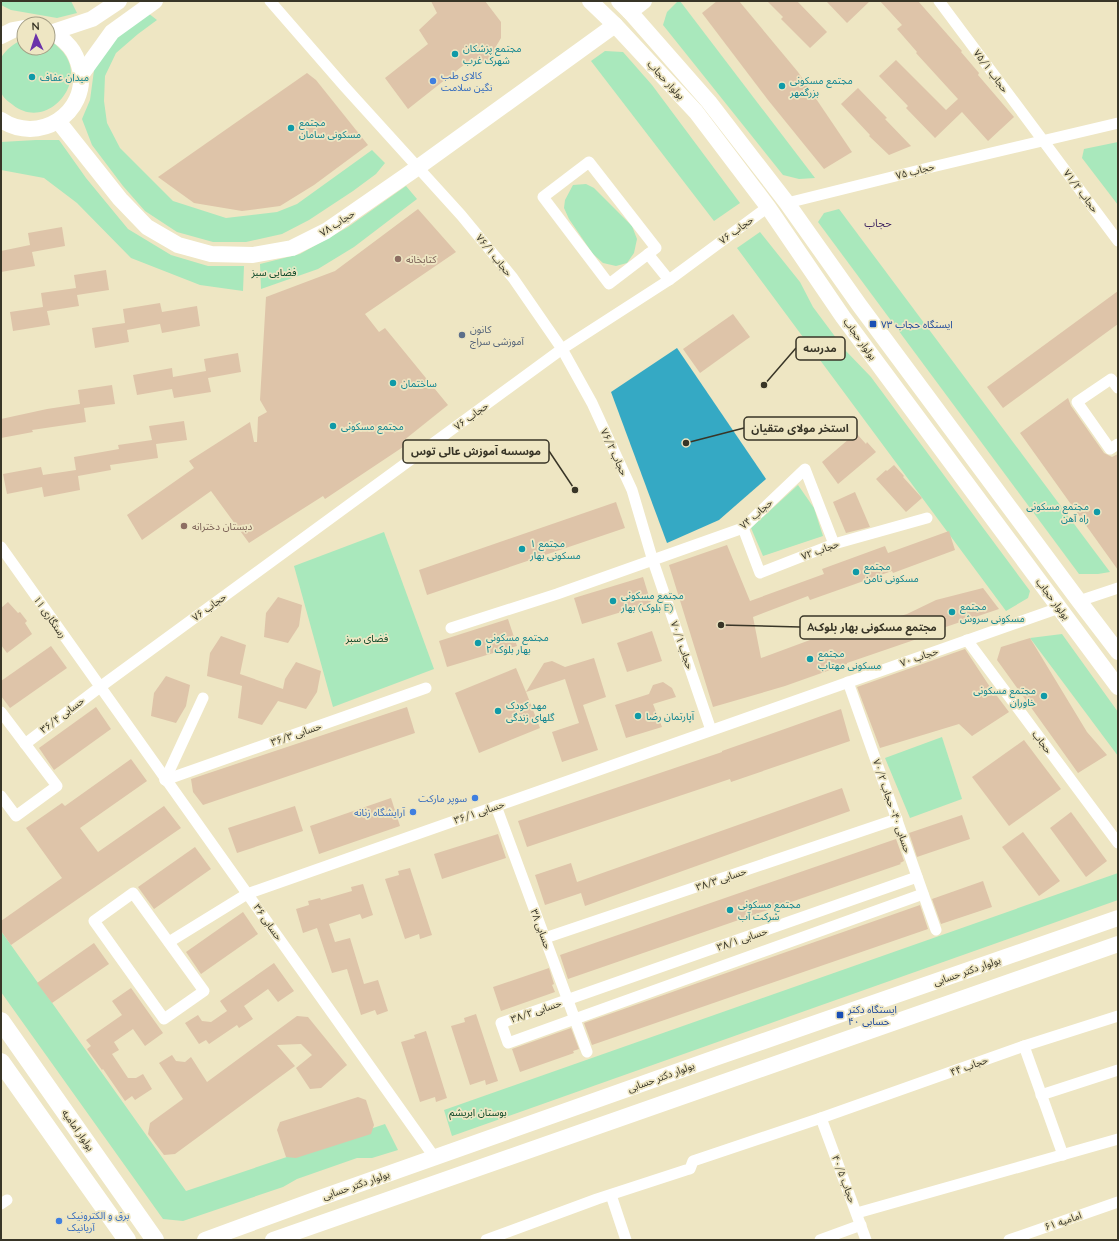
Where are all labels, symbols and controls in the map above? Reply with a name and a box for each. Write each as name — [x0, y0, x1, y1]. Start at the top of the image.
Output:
north arrow — [16, 16, 56, 56]
text: N — [31, 19, 40, 33]
place label: مجتمع پزشکان شهرک غرب — [463, 42, 522, 67]
street label: حجاب ۷۵/۱ — [971, 47, 1011, 95]
marker: مجتمع پزشکان شهرک غرب — [450, 49, 460, 59]
street label: بولوار حجاب — [645, 58, 688, 102]
place label: کالای طب نگین سلامت — [441, 69, 493, 94]
place label: میدان عفاف — [40, 71, 89, 84]
marker: میدان عفاف — [27, 72, 37, 82]
place label: مجتمع مسکونی بزرگمهر — [789, 74, 853, 99]
marker: کالای طب نگین سلامت — [428, 76, 438, 86]
marker: مجتمع مسکونی بزرگمهر — [777, 81, 787, 91]
place label: مجتمع مسکونی سامان — [299, 116, 361, 141]
marker: مجتمع مسکونی سامان — [286, 123, 296, 133]
street label: حجاب ۷۵ — [894, 160, 936, 182]
street label: حجاب ۷۱/۲ — [1061, 167, 1101, 215]
street label: حجاب ۷۸ — [317, 207, 357, 239]
street label: حجاب ۷۶ — [716, 213, 756, 247]
district label: حجاب — [864, 216, 892, 230]
street label: حجاب ۷۶/۱ — [473, 231, 515, 279]
place label: کتابخانه — [406, 253, 437, 266]
marker: کتابخانه — [393, 254, 403, 264]
park label: فضایی سبز — [250, 266, 297, 279]
street label: بولوار حجاب — [840, 316, 880, 363]
place label: ایستگاه حجاب ۷۳ — [881, 318, 953, 331]
marker: ایستگاه حجاب ۷۳ — [868, 319, 878, 329]
place label: کانون آموزشی سراج — [470, 323, 525, 349]
marker: کانون آموزشی سراج — [457, 330, 467, 340]
callout: مدرسه — [796, 337, 845, 360]
text: مدرسه — [803, 341, 837, 355]
place label: ساختمان — [401, 377, 437, 390]
marker: ساختمان — [388, 378, 398, 388]
street label: حجاب ۷۶ — [451, 399, 491, 433]
callout: استخر مولای متقیان — [744, 417, 857, 440]
place label: مجتمع مسکونی — [341, 420, 404, 434]
marker: مجتمع مسکونی — [328, 421, 338, 431]
text: استخر مولای متقیان — [751, 421, 849, 435]
street label: حجاب ۷۶/۲ — [597, 426, 631, 478]
callout: موسسه آموزش عالی توس — [403, 440, 549, 463]
text: موسسه آموزش عالی توس — [411, 444, 541, 458]
street label: حجاب ۷۴ — [737, 496, 775, 532]
place label: مجتمع مسکونی راه آهن — [1026, 500, 1089, 525]
marker: مجتمع مسکونی راه آهن — [1092, 507, 1102, 517]
place label: دبستان دخترانه — [192, 520, 252, 533]
marker: دبستان دخترانه — [179, 521, 189, 531]
place label: ۱ مجتمع مسکونی بهار — [529, 537, 581, 562]
street label: حجاب ۷۲ — [799, 537, 841, 563]
marker: ۱ مجتمع مسکونی بهار — [517, 544, 527, 554]
place label: مجتمع مسکونی ثامن — [864, 560, 919, 585]
marker: مجتمع مسکونی ثامن — [851, 567, 861, 577]
street label: بولوار حجاب — [1033, 576, 1073, 623]
place label: مجتمع مسکونی بهار (بلوک E) — [620, 589, 684, 614]
street label: حجاب ۷۶ — [189, 590, 229, 624]
street label: رستگاری ۱۱ — [31, 593, 69, 641]
marker: مجتمع مسکونی بهار (بلوک E) — [608, 596, 618, 606]
place label: مجتمع مسکونی سروش — [960, 600, 1025, 625]
marker: مجتمع مسکونی سروش — [947, 607, 957, 617]
callout: Aمجتمع مسکونی بهار بلوک — [800, 616, 945, 639]
street label: حجاب ۷۰/۱ — [668, 619, 696, 671]
text: Aمجتمع مسکونی بهار بلوک — [807, 620, 937, 636]
place label: مجتمع مسکونی بهار بلوک ۲ — [486, 631, 549, 656]
park label: فضای سبز — [345, 632, 389, 645]
marker: مجتمع مسکونی بهار بلوک ۲ — [473, 638, 483, 648]
street label: حجاب ۷۰ — [898, 644, 940, 670]
place label: مجتمع مسکونی مهتاب — [818, 647, 881, 672]
marker: مجتمع مسکونی مهتاب — [805, 654, 815, 664]
place label: مجتمع مسکونی خاوران — [973, 684, 1036, 709]
marker: مجتمع مسکونی خاوران — [1039, 691, 1049, 701]
street label: حسابی ۳۶/۴ — [37, 694, 87, 736]
place label: مهد کودک گلهای زندگی — [506, 699, 555, 724]
marker: مهد کودک گلهای زندگی — [493, 706, 503, 716]
place label: آپارتمان رضا — [646, 710, 695, 723]
marker: آپارتمان رضا — [633, 711, 643, 721]
street label: حسابی ۳۶/۳ — [269, 719, 323, 749]
street label: حجاب — [1029, 728, 1055, 756]
street label: حسابی ۴۰- حجاب ۷۰/۲ — [870, 757, 914, 855]
place label: سوپر مارکت — [418, 792, 467, 805]
marker: سوپر مارکت — [470, 793, 480, 803]
street label: حسابی ۳۶/۱ — [452, 797, 506, 827]
place label: آرایشگاه زنانه — [354, 806, 406, 819]
marker: آرایشگاه زنانه — [408, 807, 418, 817]
street label: حسابی ۳۸/۳ — [694, 864, 748, 894]
place label: مجتمع مسکونی شرکت آب — [738, 898, 801, 923]
street label: حسابی ۳۶ — [251, 901, 285, 943]
marker: مجتمع مسکونی شرکت آب — [725, 905, 735, 915]
street label: حسابی ۳۸ — [528, 907, 554, 951]
street label: حسابی ۳۸/۱ — [715, 924, 769, 954]
street label: بولوار دکتر حسابی — [932, 953, 1003, 989]
street label: حسابی ۳۸/۲ — [509, 996, 563, 1026]
place label: ایستگاه دکتر حسابی ۴۰ — [847, 1003, 897, 1028]
marker: ایستگاه دکتر حسابی ۴۰ — [835, 1010, 845, 1020]
street label: حجاب ۴۴ — [948, 1053, 990, 1079]
street label: بولوار دکتر حسابی — [626, 1059, 696, 1095]
park label: بوستان ابریشم — [449, 1106, 507, 1120]
street label: بولوار امامیه — [59, 1107, 97, 1154]
street label: حجاب ۴۰/۵ — [829, 1153, 859, 1205]
street label: بولوار دکتر حسابی — [321, 1167, 392, 1203]
place label: برق و الکترونیک آریانیک — [67, 1209, 130, 1234]
street label: امامیه ۶۱ — [1043, 1209, 1083, 1233]
marker: برق و الکترونیک آریانیک — [54, 1216, 64, 1226]

